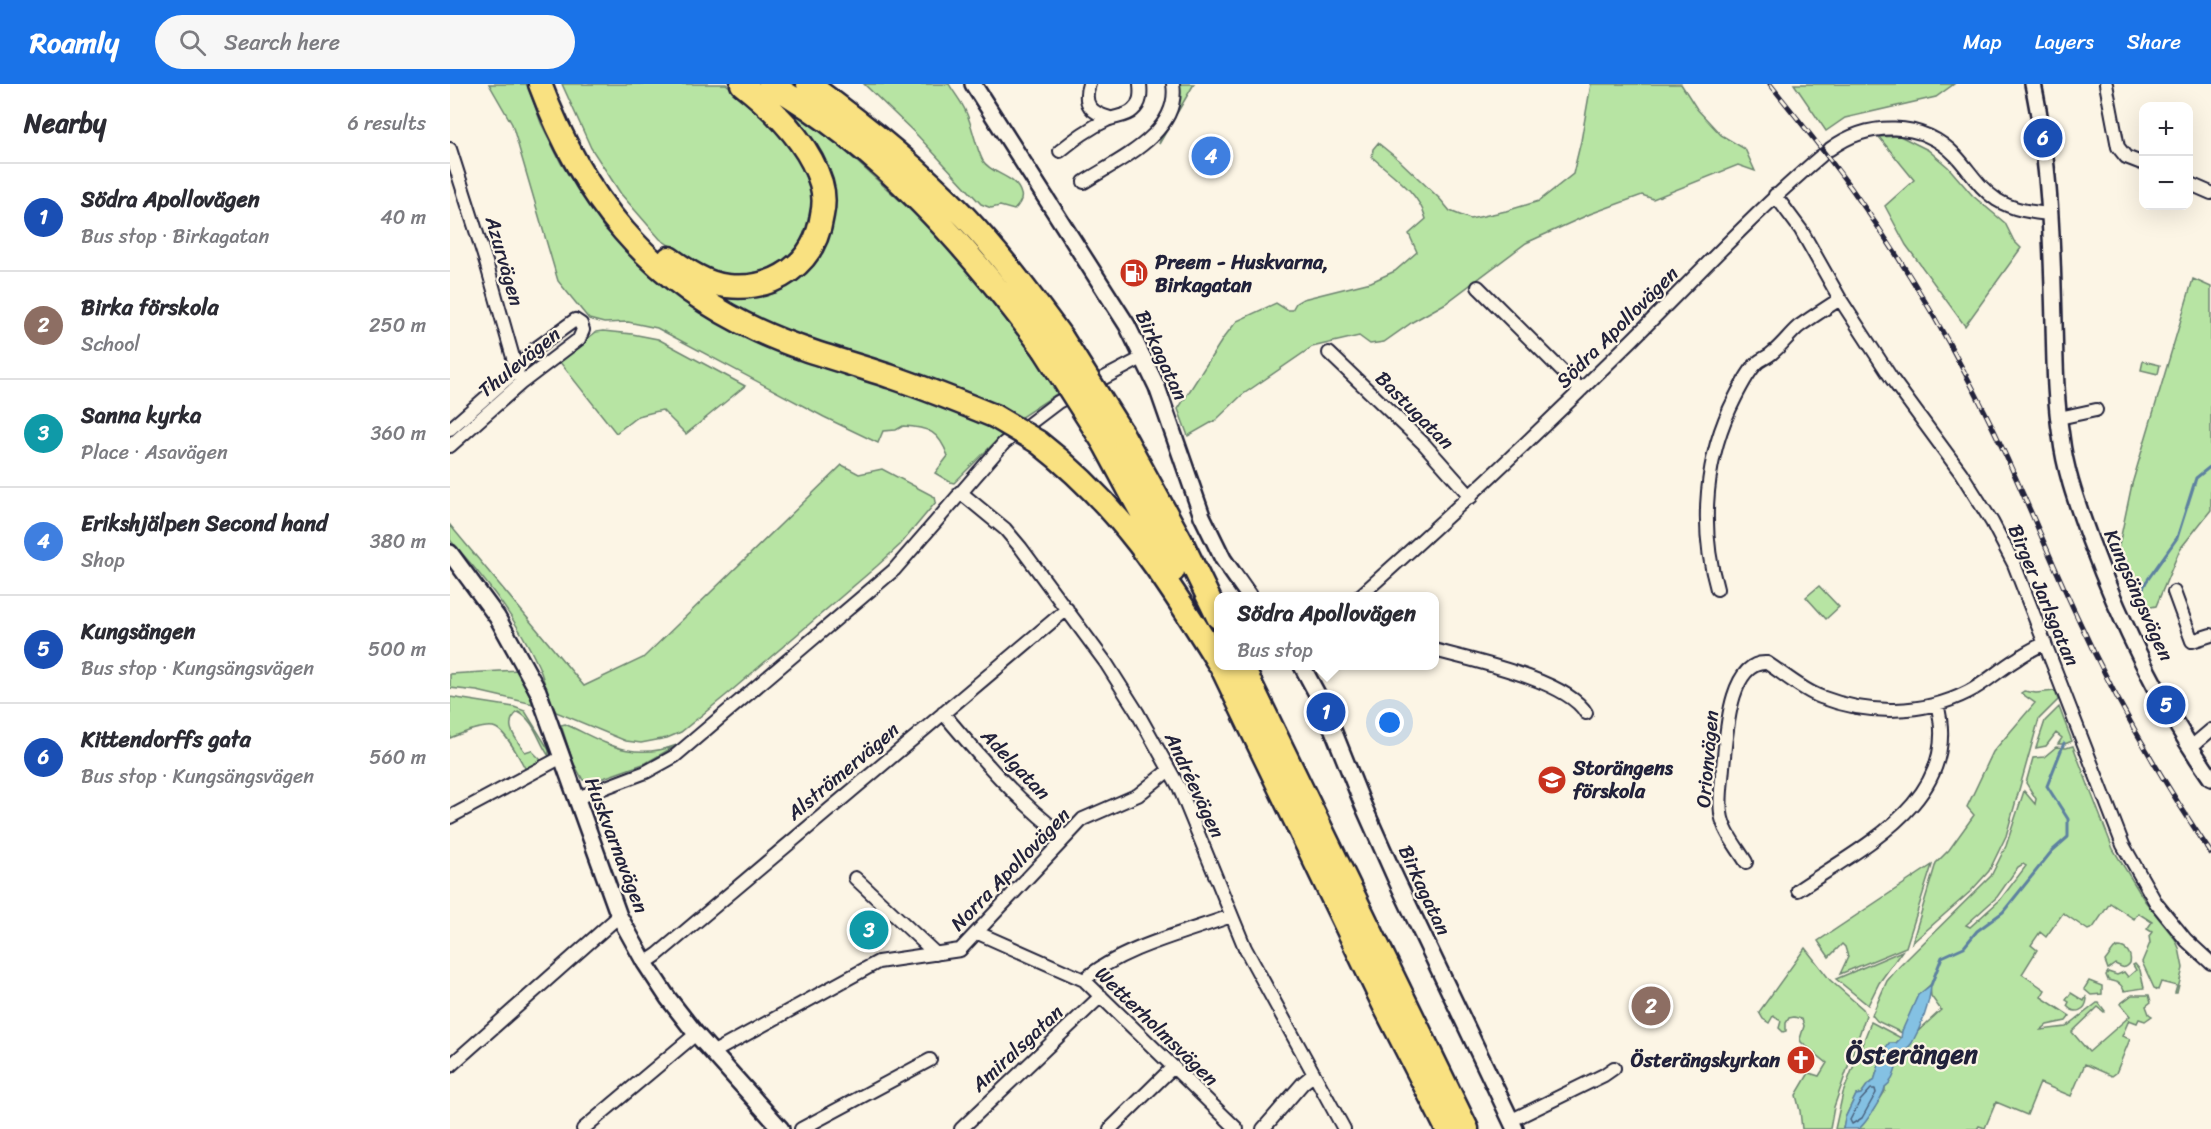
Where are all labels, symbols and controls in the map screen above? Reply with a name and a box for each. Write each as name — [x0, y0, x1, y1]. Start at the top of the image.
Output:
search box — [155, 15, 575, 69]
text: Roamly — [30, 18, 119, 67]
text: Search here — [224, 23, 340, 62]
text: Map — [1963, 23, 2002, 61]
text: Layers — [2035, 23, 2094, 61]
text: Share — [2127, 23, 2181, 61]
icon: search — [176, 26, 209, 59]
text: Nearby — [24, 100, 106, 146]
map controls — [2139, 102, 2193, 210]
button: + — [2139, 102, 2193, 156]
text: 6 results — [347, 106, 426, 141]
pin: 6 — [2024, 116, 2062, 160]
pin: 4 — [1192, 134, 1230, 178]
button: − — [2139, 156, 2193, 210]
text: Södra Apollovägen — [81, 180, 260, 219]
text: 1 — [39, 200, 48, 235]
text: 40 m — [380, 200, 426, 235]
street label: Azurvägen — [475, 211, 534, 310]
text: Bus stop · Birkagatan — [81, 219, 269, 254]
place label: Preem - Huskvarna, Birkagatan — [1155, 245, 1328, 303]
fuel station icon: Preem - Huskvarna, Birkagatan — [1118, 257, 1150, 289]
street label: Södra Apollovägen — [1548, 257, 1687, 397]
text: Birka förskola — [81, 288, 218, 327]
street label: Birkagatan — [1125, 304, 1198, 407]
text: 2 — [38, 308, 49, 343]
text: 250 m — [369, 308, 426, 343]
street label: Thulevägen — [470, 318, 569, 407]
text: School — [81, 327, 140, 362]
street label: Bastugatan — [1367, 362, 1463, 459]
text: Sanna kyrka — [81, 396, 201, 435]
text: 3 — [38, 416, 49, 451]
text: 360 m — [370, 416, 426, 451]
text: Place · Asavägen — [81, 435, 228, 470]
text: Erikshjälpen Second hand — [81, 504, 328, 543]
street label: Birger Jarlsgatan — [1998, 519, 2089, 672]
street label: Kungsängsvägen — [2094, 523, 2183, 667]
text: 4 — [37, 524, 50, 559]
text: 380 m — [370, 524, 426, 559]
text: Shop — [81, 543, 125, 578]
popup — [1214, 592, 1439, 670]
text: Södra Apollovägen — [1237, 594, 1416, 633]
text: Kungsängen — [81, 612, 195, 651]
text: 5 — [37, 632, 50, 667]
text: 500 m — [368, 632, 426, 667]
text: Bus stop — [1237, 633, 1313, 668]
text: Bus stop · Kungsängsvägen — [81, 651, 314, 686]
pin: 5 — [2146, 682, 2186, 728]
pin: 1 — [1306, 690, 1346, 734]
your location — [1375, 708, 1404, 737]
street label: Orionvägen — [1686, 709, 1729, 809]
street label: Alströmervägen — [778, 713, 908, 830]
street label: Adelgatan — [971, 719, 1059, 809]
text: Kittendorffs gata — [81, 720, 251, 759]
street label: Andréevägen — [1154, 725, 1235, 844]
text: 6 — [38, 740, 49, 775]
text: 560 m — [369, 740, 426, 775]
place label: Storängens förskola — [1572, 751, 1674, 809]
text: Bus stop · Kungsängsvägen — [81, 759, 314, 794]
school or university icon: Storängens förskola — [1536, 764, 1568, 796]
street label: Huskvarnavägen — [574, 772, 659, 919]
street label: Norra Apollovägen — [942, 799, 1079, 940]
street label: Birkagatan — [1388, 839, 1461, 942]
pin: 3 — [850, 908, 888, 952]
street label: Wetterholmsvägen — [1086, 958, 1227, 1095]
pin: 2 — [1632, 984, 1670, 1028]
street label: Amiralsgatan — [962, 996, 1072, 1101]
district label: Österängen — [1846, 1031, 1979, 1077]
place label: Österängskyrkan — [1631, 1043, 1780, 1078]
church icon: Österängskyrkan — [1785, 1044, 1817, 1076]

